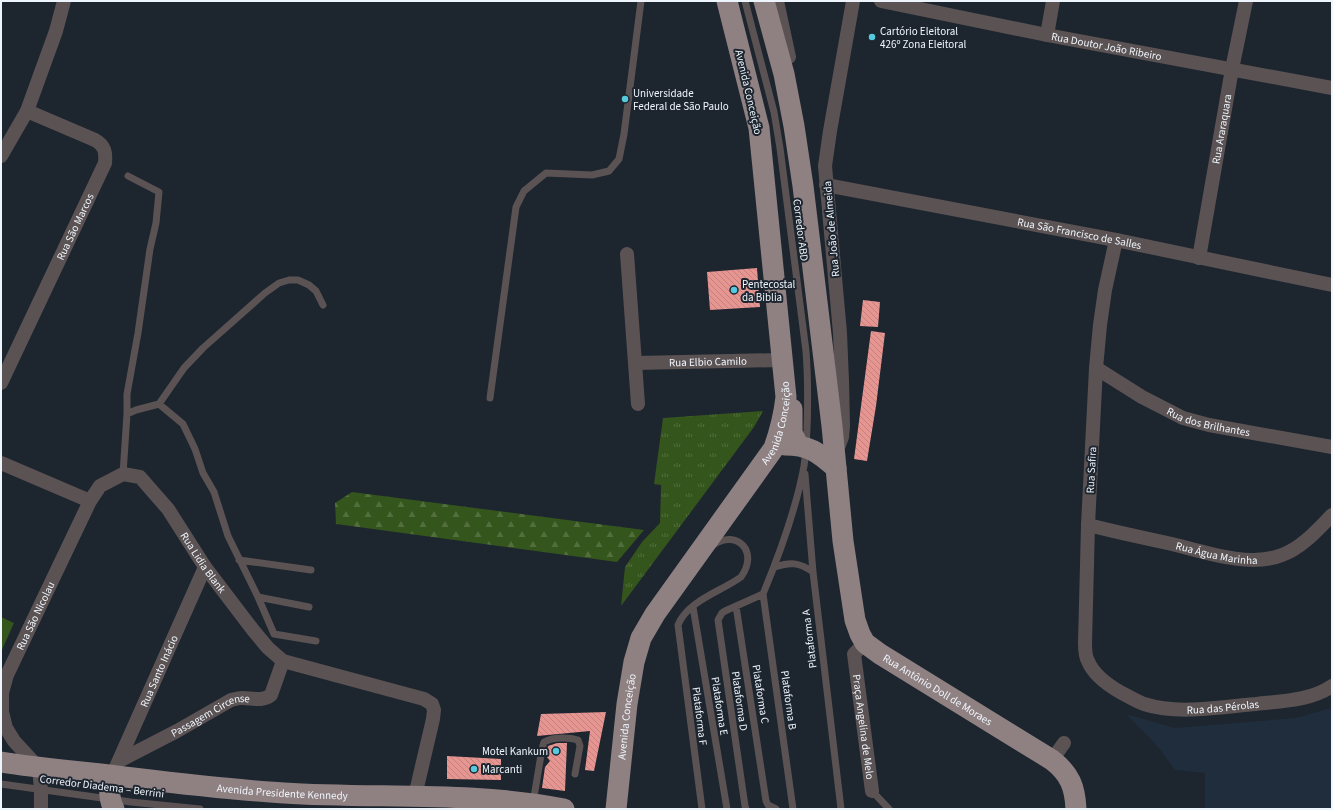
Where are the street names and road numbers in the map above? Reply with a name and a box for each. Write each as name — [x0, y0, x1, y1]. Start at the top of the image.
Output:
street label: Rua Doutor João Ribeiro — [1050, 29, 1163, 64]
street label: Avenida Conceição — [731, 48, 766, 136]
street label: Rua Araraquara — [1209, 93, 1236, 165]
street label: Rua João de Almeida — [820, 180, 843, 278]
street label: Rua São Marcos — [53, 191, 98, 263]
street label: Corredor ABD — [789, 198, 812, 262]
street label: Rua São Francisco de Salles — [1016, 214, 1143, 253]
street label: Rua Elbio Camilo — [669, 354, 747, 370]
street label: Avenida Conceição — [757, 381, 794, 468]
street label: Rua dos Brilhantes — [1164, 404, 1252, 440]
street label: Rua Safira — [1083, 446, 1100, 494]
street label: Rua Lidia Blank — [177, 529, 230, 597]
street label: Rua Água Marinha — [1174, 538, 1258, 568]
street label: Rua São Nicolau — [13, 579, 59, 653]
street label: Plataforma A — [798, 609, 821, 669]
street label: Rua Santo Inácio — [137, 633, 182, 710]
street label: Rua Antônio Doll de Moraes — [880, 651, 995, 730]
street label: Plataforma C — [748, 664, 773, 725]
street label: Plataforma B — [777, 669, 800, 731]
street label: Plataforma D — [728, 670, 751, 732]
street label: Avenida Conceição — [614, 672, 640, 760]
street label: Praça Angelina de Melo — [849, 673, 877, 781]
street label: Plataforma E — [707, 676, 732, 737]
street label: Plataforma F — [688, 686, 711, 747]
street label: Passagem Circense — [168, 691, 251, 741]
street label: Rua das Pérolas — [1187, 697, 1260, 718]
street label: Corredor Diadema – Berrini — [39, 771, 165, 802]
street label: Avenida Presidente Kennedy — [216, 781, 348, 803]

